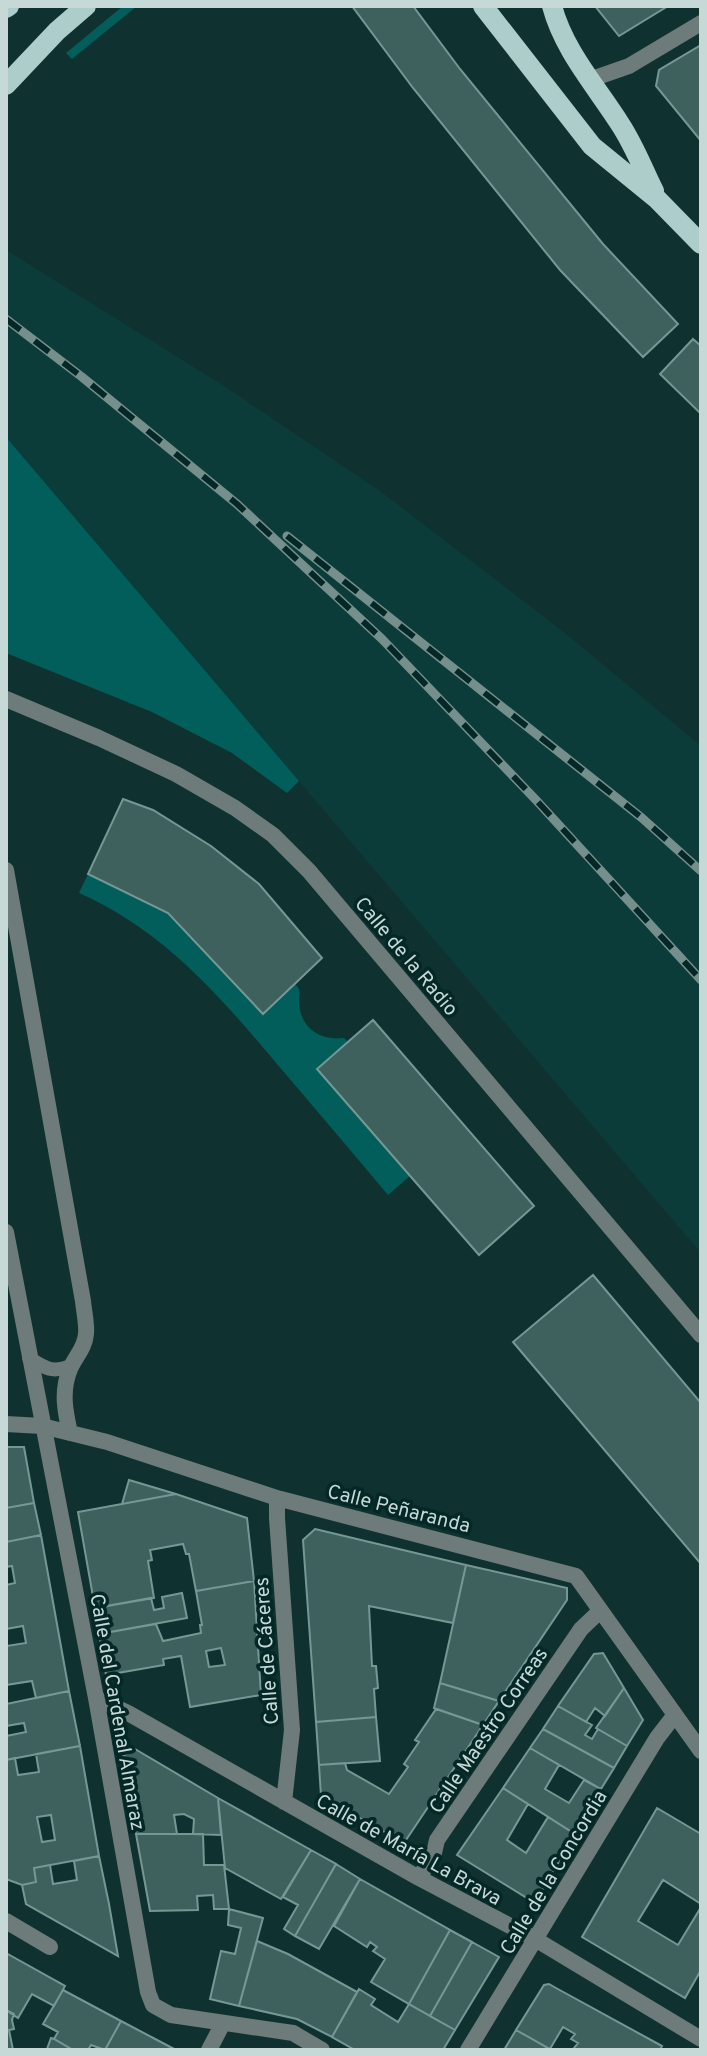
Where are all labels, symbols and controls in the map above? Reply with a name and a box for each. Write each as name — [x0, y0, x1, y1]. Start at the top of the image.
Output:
street label: Calle de la Radio — [348, 892, 463, 1022]
street label: Calle Peñaranda — [324, 1480, 473, 1540]
street label: Calle de Cáceres — [250, 1576, 286, 1726]
street label: Calle del Cardenal Almaraz — [82, 1592, 150, 1833]
street label: Calle Maestro Correas — [424, 1643, 555, 1819]
street label: Calle de la Concordia — [495, 1786, 614, 1960]
street label: Calle de María La Brava — [311, 1789, 505, 1913]

